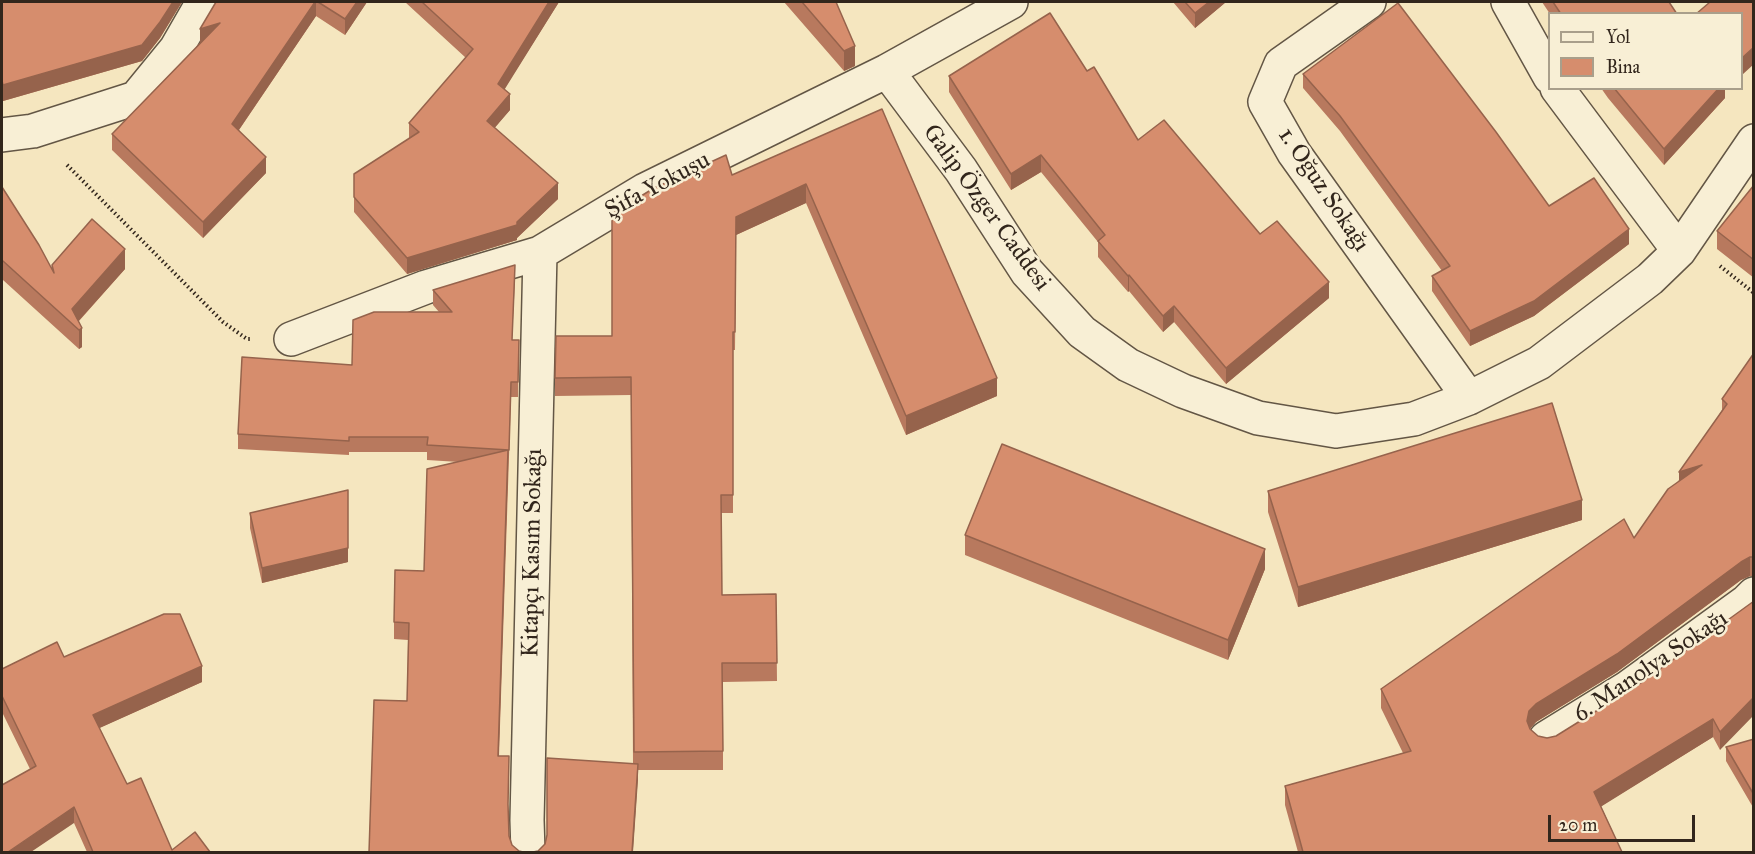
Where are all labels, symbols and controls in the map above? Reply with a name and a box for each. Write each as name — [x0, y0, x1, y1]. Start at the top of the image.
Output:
legend — [1548, 12, 1743, 90]
text: Yol — [1606, 26, 1630, 48]
text: Bina — [1606, 56, 1640, 78]
street label: Galip Özger Caddesi — [916, 119, 1056, 297]
street label: 1. Oğuz Sokağı — [1271, 123, 1375, 257]
street label: Şifa Yokuşu — [600, 146, 716, 226]
street label: Kitapçı Kasım Sokağı — [517, 448, 549, 658]
street label: 6. Manolya Sokağı — [1568, 605, 1734, 729]
scale bar — [1551, 803, 1698, 841]
text: 20 m — [1559, 814, 1597, 836]

